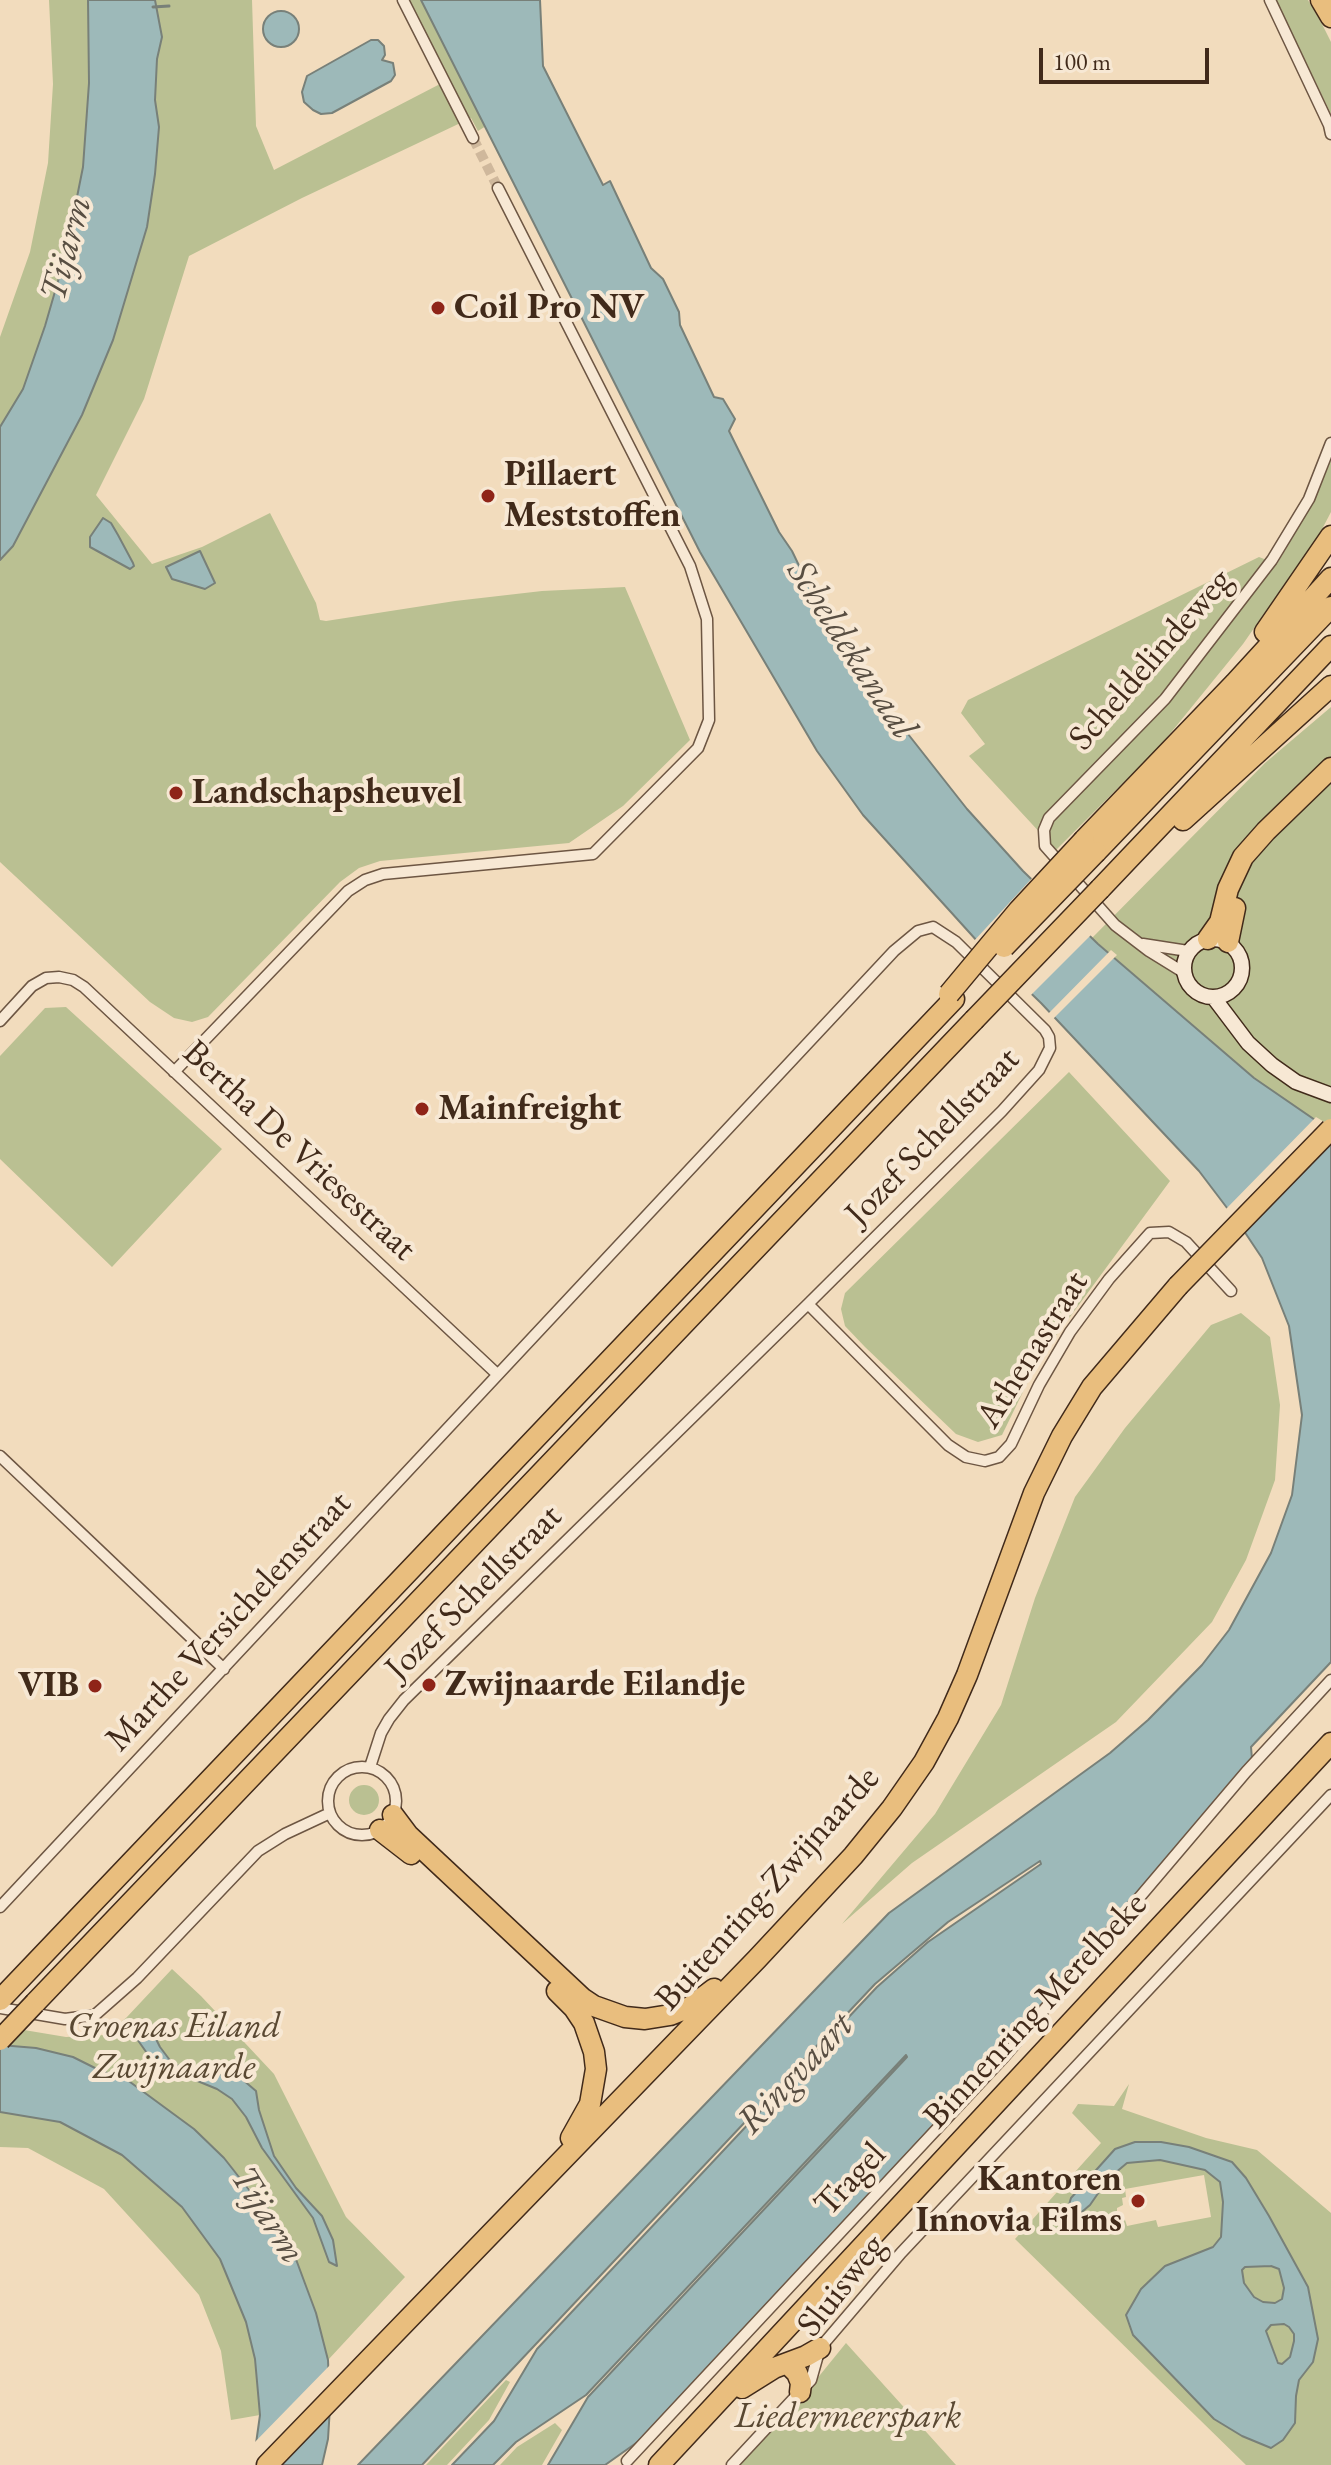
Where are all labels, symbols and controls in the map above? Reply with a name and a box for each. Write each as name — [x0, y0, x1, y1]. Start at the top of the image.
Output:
scale bar — [1043, 32, 1213, 82]
text: 100 m — [1053, 46, 1111, 77]
water label: Tijarm — [31, 192, 103, 306]
place label: Coil Pro NV — [454, 286, 645, 330]
marker: Coil Pro NV — [429, 299, 447, 317]
place label: Pillaert Meststoffen — [504, 453, 681, 538]
marker: Pillaert Meststoffen — [479, 487, 497, 505]
water label: Scheldekanaal — [776, 552, 926, 748]
street label: Scheldelindeweg — [1060, 560, 1242, 760]
place label: Landschapsheuvel — [192, 771, 462, 815]
marker: Landschapsheuvel — [167, 784, 185, 802]
street label: Bertha De Vriesestraat — [173, 1032, 425, 1270]
street label: Jozef Schellstraat — [837, 1039, 1029, 1235]
place label: Mainfreight — [438, 1087, 621, 1131]
marker: Mainfreight — [413, 1100, 431, 1118]
street label: Athenastraat — [968, 1263, 1098, 1437]
street label: Marthe Versichelenstraat — [97, 1483, 361, 1761]
street label: Jozef Schellstraat — [377, 1496, 571, 1690]
place label: Zwijnaarde Eilandje — [445, 1663, 745, 1707]
place label: VIB — [18, 1664, 79, 1708]
marker: Zwijnaarde Eilandje — [420, 1676, 438, 1694]
marker: VIB — [86, 1677, 104, 1695]
street label: Buitenring-Zwijnaarde — [647, 1758, 889, 2020]
street label: Binnenring Merelbeke — [915, 1884, 1157, 2138]
water label: Ringvaart — [728, 2004, 864, 2144]
park label: Groenas Eiland Zwijnaarde — [67, 2005, 281, 2090]
street label: Tragel — [806, 2134, 896, 2226]
water label: Tijarm — [220, 2158, 314, 2272]
place label: Kantoren Innovia Films — [916, 2158, 1122, 2243]
marker: Kantoren Innovia Films — [1129, 2192, 1147, 2210]
street label: Sluisweg — [789, 2226, 895, 2346]
park label: Liedermeerspark — [735, 2395, 961, 2439]

